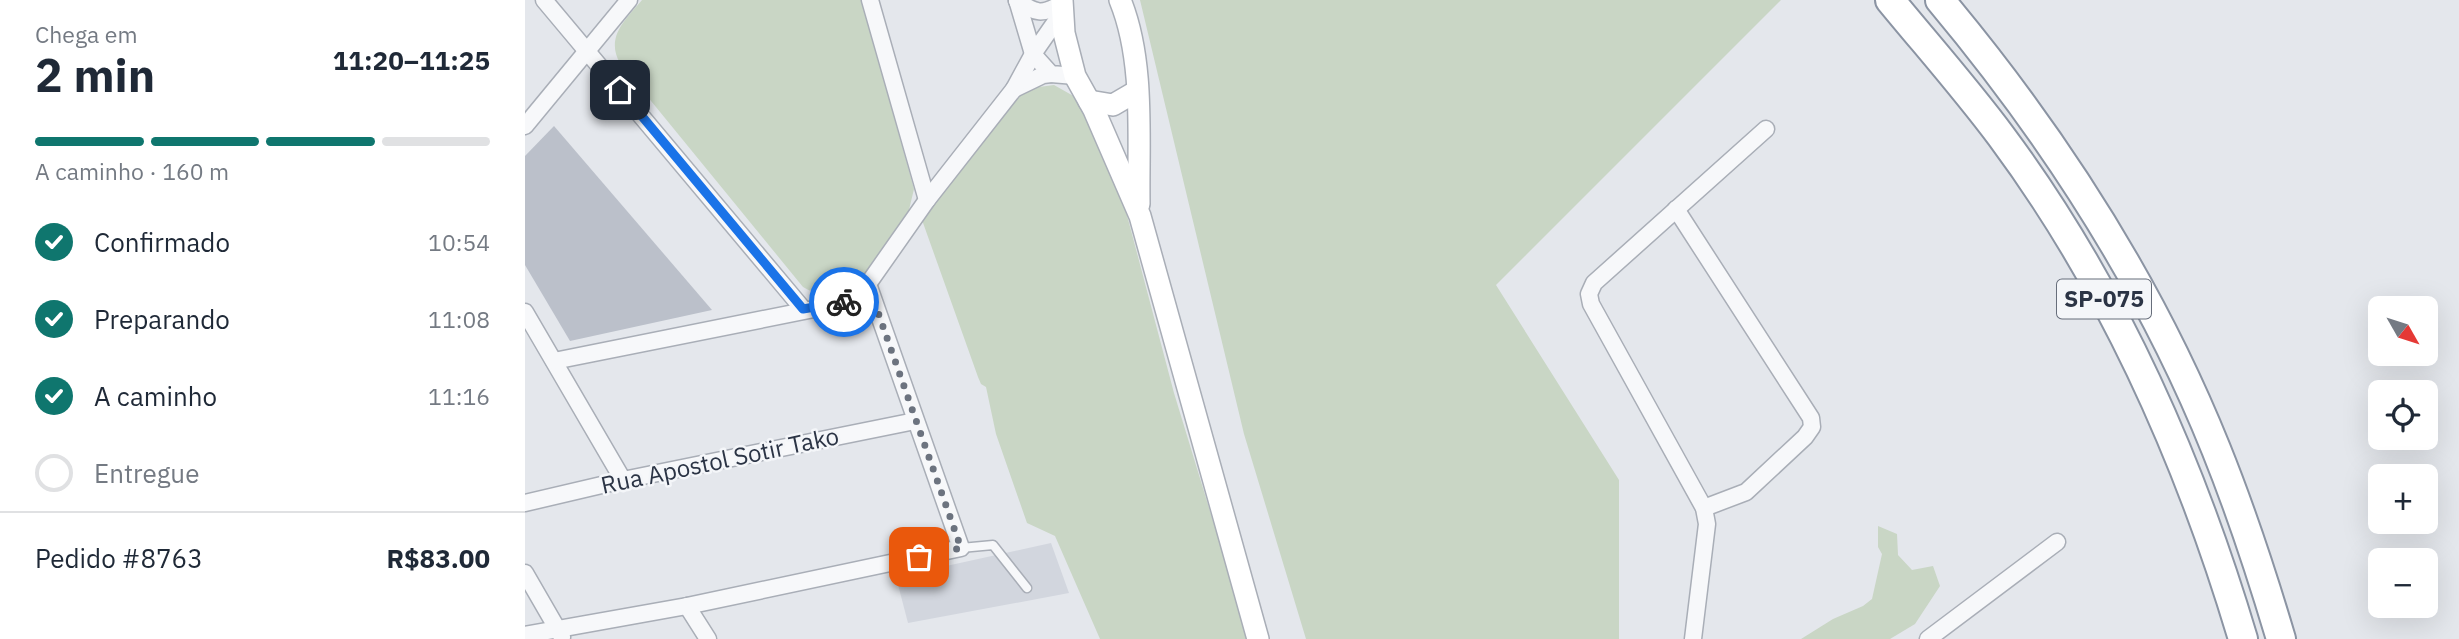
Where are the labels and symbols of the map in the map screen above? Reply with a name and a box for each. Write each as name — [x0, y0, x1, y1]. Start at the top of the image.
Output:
pin — [590, 60, 650, 120]
courier — [809, 267, 879, 337]
road number: SP-075 — [2057, 280, 2151, 318]
north arrow — [2368, 296, 2438, 366]
street label: Rua Apostol Sotir Tako — [598, 419, 842, 501]
pin — [889, 527, 949, 587]

